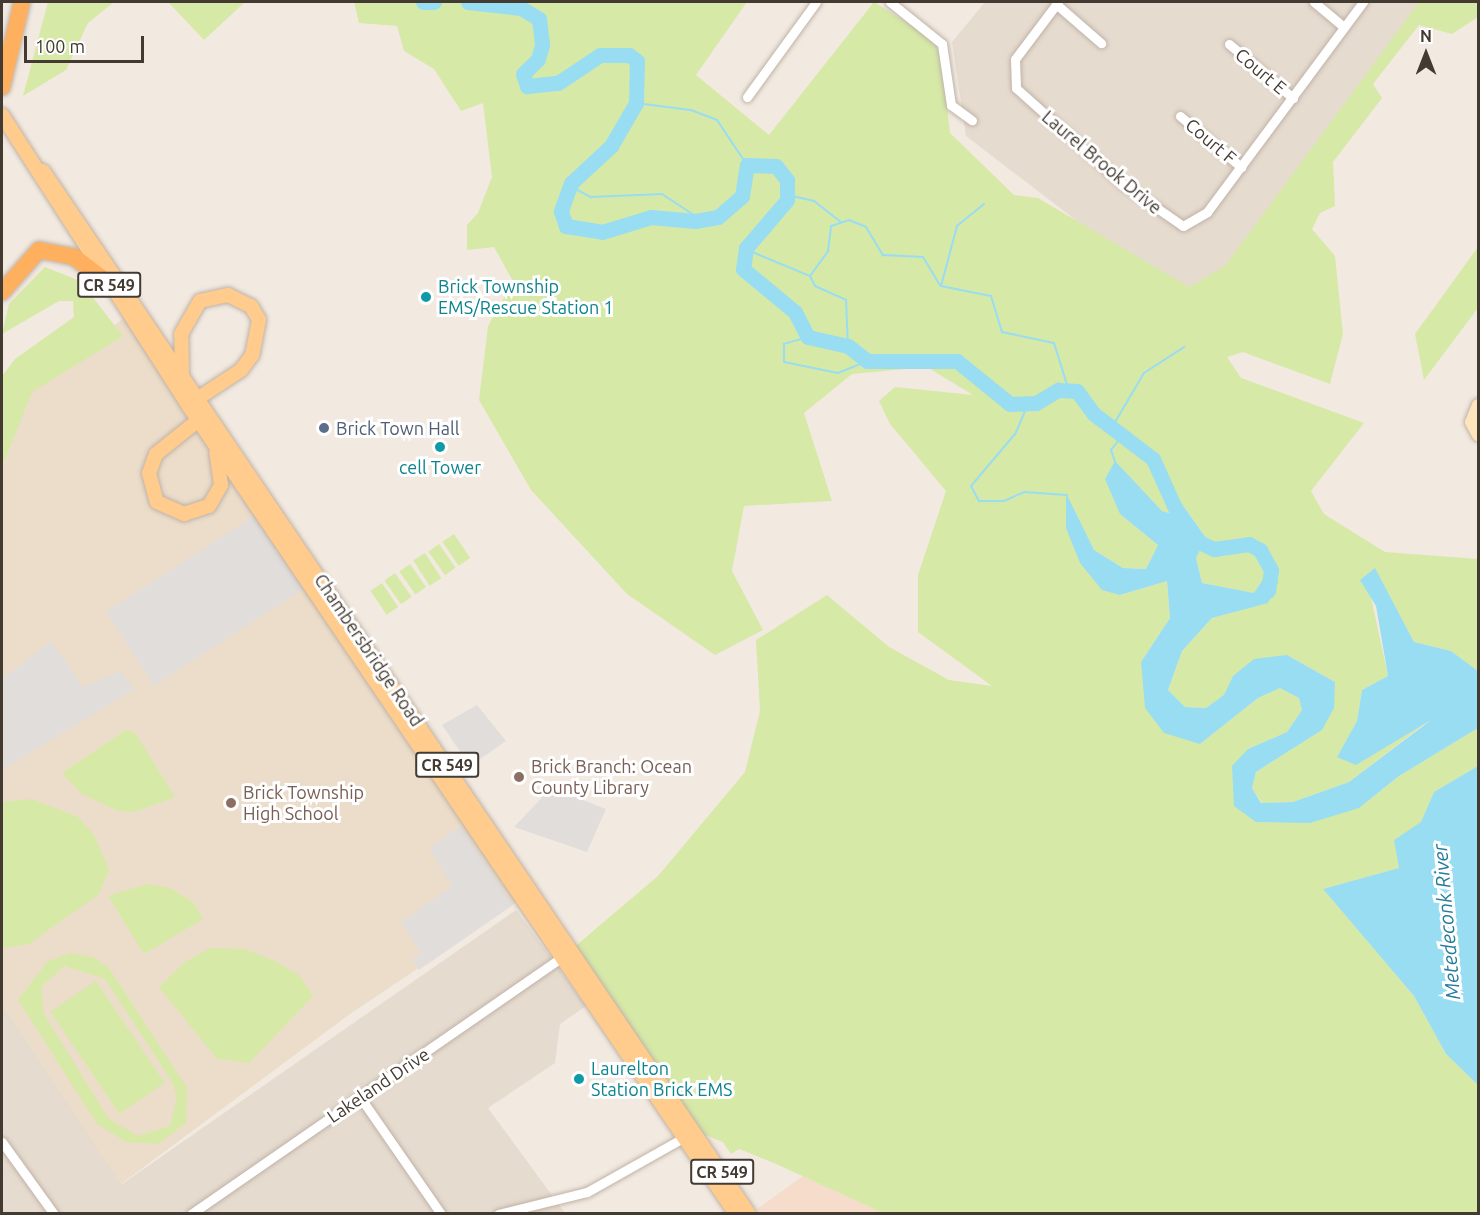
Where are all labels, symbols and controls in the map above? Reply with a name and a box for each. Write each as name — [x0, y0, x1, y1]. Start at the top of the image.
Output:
scale bar — [27, 24, 147, 62]
north arrow — [1396, 24, 1456, 84]
text: N — [1420, 27, 1432, 45]
text: 100 m — [35, 36, 85, 56]
street label: Court E — [1231, 43, 1291, 99]
street label: Laurel Brook Drive — [1038, 106, 1166, 218]
street label: Court F — [1181, 114, 1241, 168]
road number: CR 549 — [76, 272, 142, 298]
place label: Brick Township EMS/Rescue Station 1 — [438, 276, 614, 318]
marker: Brick Township EMS/Rescue Station 1 — [419, 290, 433, 304]
place label: Brick Town Hall — [336, 417, 459, 439]
marker: Brick Town Hall — [317, 421, 331, 435]
marker: cell Tower — [433, 440, 447, 454]
place label: cell Tower — [399, 456, 481, 478]
street label: Chambersbridge Road — [310, 570, 428, 730]
road number: CR 549 — [414, 752, 480, 778]
place label: Brick Branch: Ocean County Library — [531, 756, 692, 798]
marker: Brick Branch: Ocean County Library — [512, 770, 526, 784]
place label: Brick Township High School — [243, 782, 364, 824]
marker: Brick Township High School — [224, 796, 238, 810]
water label: Metedeconk River — [1427, 843, 1465, 1001]
street label: Lakeland Drive — [323, 1043, 433, 1127]
place label: Laurelton Station Brick EMS — [591, 1058, 732, 1100]
marker: Laurelton Station Brick EMS — [572, 1072, 586, 1086]
road number: CR 549 — [689, 1159, 755, 1185]

